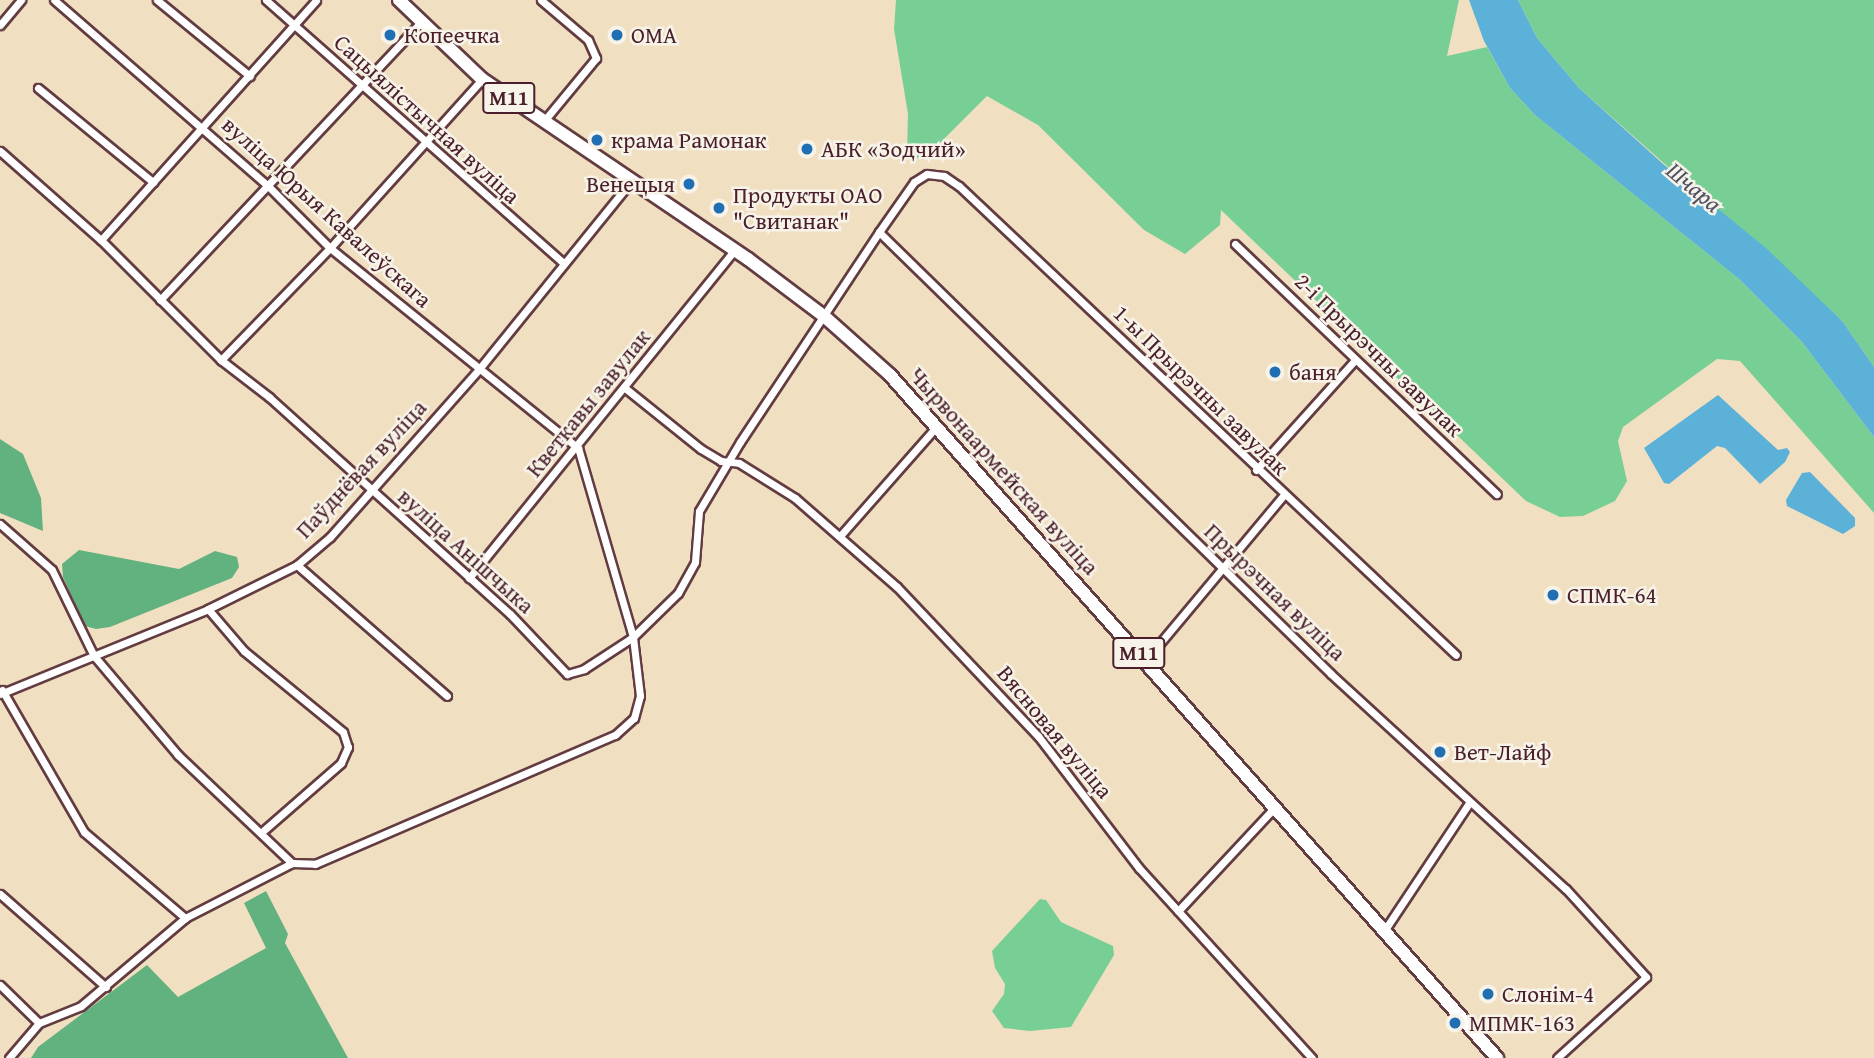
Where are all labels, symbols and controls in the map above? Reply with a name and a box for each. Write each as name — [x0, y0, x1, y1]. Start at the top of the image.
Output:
place label: Копеечка — [404, 21, 500, 49]
place label: ОМА — [631, 21, 677, 49]
marker: Копеечка — [382, 27, 398, 43]
marker: ОМА — [609, 27, 625, 43]
street label: Сацыялістычная вуліца — [329, 28, 525, 210]
road number: М11 — [481, 80, 537, 116]
street label: вуліца Юрыя Кавалеўскага — [217, 111, 437, 313]
place label: крама Рамонак — [611, 126, 767, 154]
marker: крама Рамонак — [589, 132, 605, 148]
place label: АБК «Зодчий» — [821, 135, 966, 163]
marker: АБК «Зодчий» — [799, 141, 815, 157]
water label: Шчара — [1661, 156, 1727, 218]
place label: Венецыя — [586, 170, 675, 198]
marker: Венецыя — [681, 176, 697, 192]
place label: Продукты ОАО "Свитанак" — [733, 181, 882, 235]
marker: Продукты ОАО "Свитанак" — [711, 200, 727, 216]
street label: 2-і Прырэчны завулак — [1289, 267, 1469, 443]
street label: 1-ы Прырэчны завулак — [1108, 299, 1294, 481]
street label: Кветкавы завулак — [520, 324, 656, 482]
place label: баня — [1289, 358, 1337, 386]
street label: Чырвонаармейская вуліца — [903, 361, 1105, 581]
marker: баня — [1267, 364, 1283, 380]
street label: Паўднёвая вуліца — [290, 394, 432, 544]
street label: вуліца Анішчыка — [392, 483, 540, 619]
street label: Прырэчная вуліца — [1199, 517, 1351, 667]
place label: СПМК-64 — [1567, 581, 1657, 609]
marker: СПМК-64 — [1545, 587, 1561, 603]
road number: М11 — [1111, 636, 1167, 670]
street label: Вясновая вуліца — [991, 660, 1119, 804]
place label: Вет-Лайф — [1454, 738, 1551, 766]
marker: Вет-Лайф — [1432, 744, 1448, 760]
place label: Слонім-4 — [1502, 980, 1594, 1008]
marker: Слонім-4 — [1480, 986, 1496, 1002]
place label: МПМК-163 — [1469, 1009, 1575, 1037]
marker: МПМК-163 — [1447, 1015, 1463, 1031]

